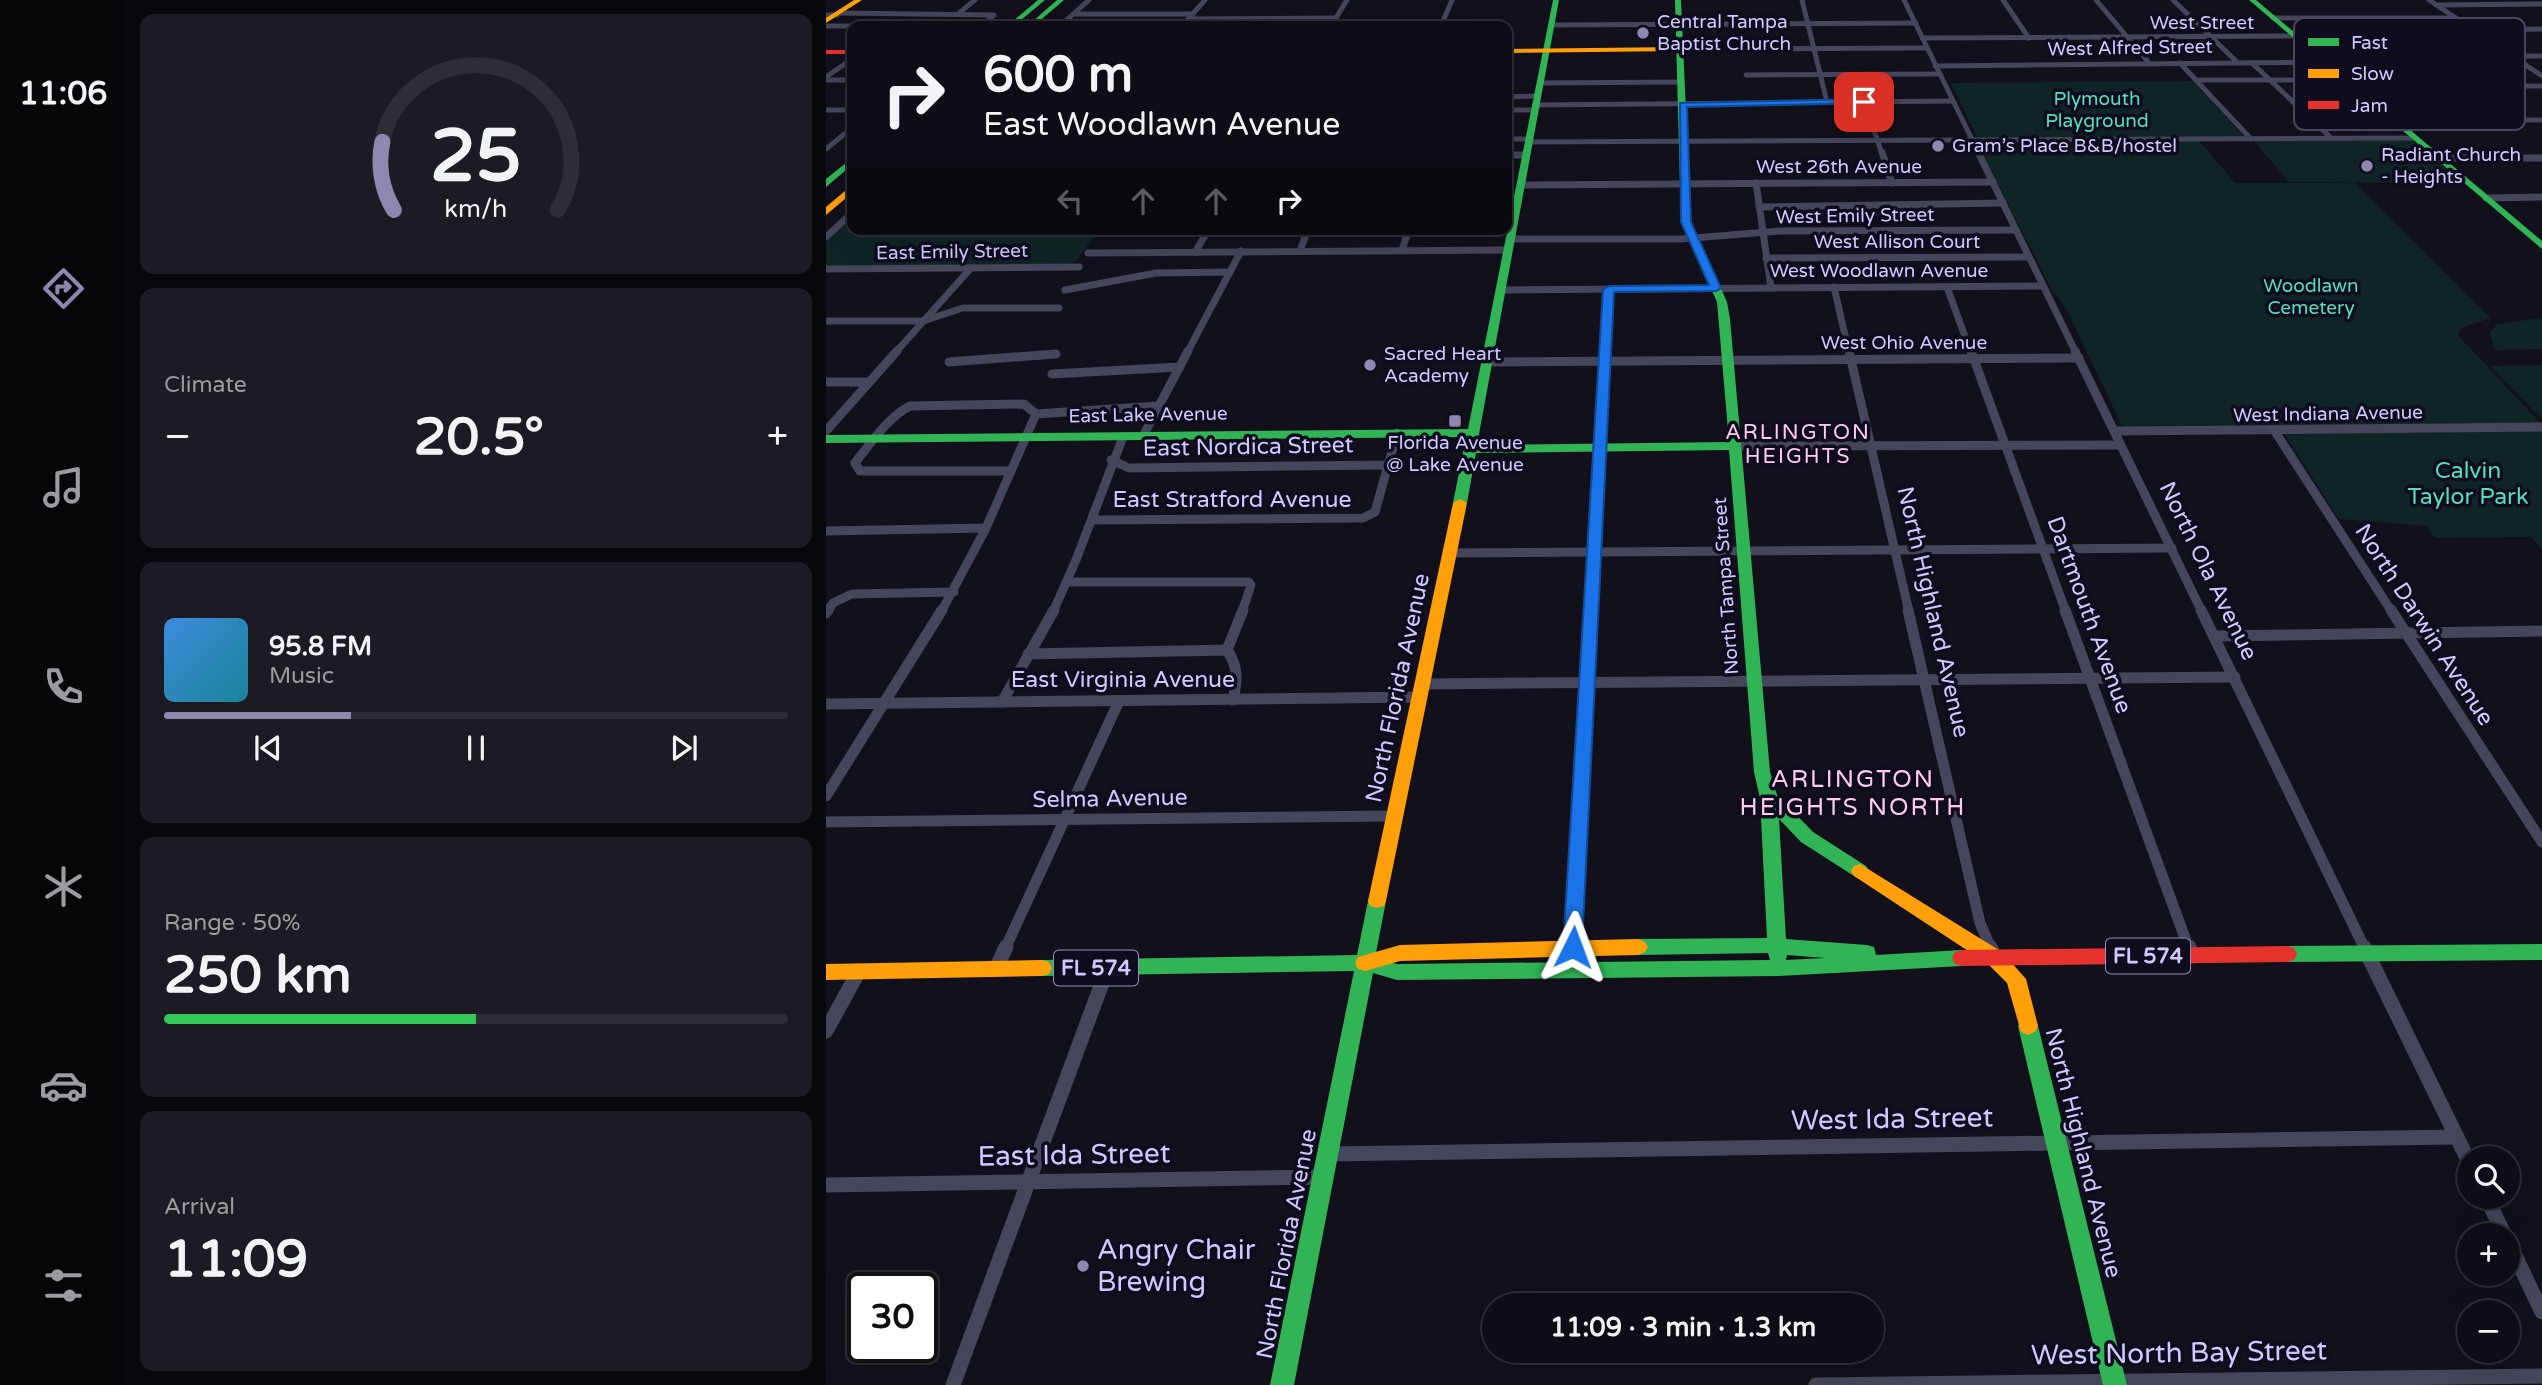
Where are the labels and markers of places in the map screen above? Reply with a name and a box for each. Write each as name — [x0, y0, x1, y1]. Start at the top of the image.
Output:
place label: Central Tampa Baptist Church — [1657, 11, 1791, 55]
marker: Central Tampa Baptist Church — [1635, 25, 1651, 41]
pin — [1834, 72, 1894, 132]
place label: Gram’s Place B&B/hostel — [1952, 135, 2177, 157]
marker: Gram’s Place B&B/hostel — [1930, 138, 1946, 154]
place label: Radiant Church - Heights — [2381, 144, 2521, 188]
marker: Radiant Church - Heights — [2359, 158, 2375, 174]
place label: Sacred Heart Academy — [1384, 343, 1501, 387]
marker: Sacred Heart Academy — [1362, 357, 1378, 373]
marker: Florida Avenue @ Lake Avenue — [1447, 413, 1463, 429]
place label: Florida Avenue @ Lake Avenue — [1386, 432, 1524, 476]
place label: Angry Chair Brewing — [1097, 1233, 1256, 1299]
marker: Angry Chair Brewing — [1075, 1258, 1091, 1274]

